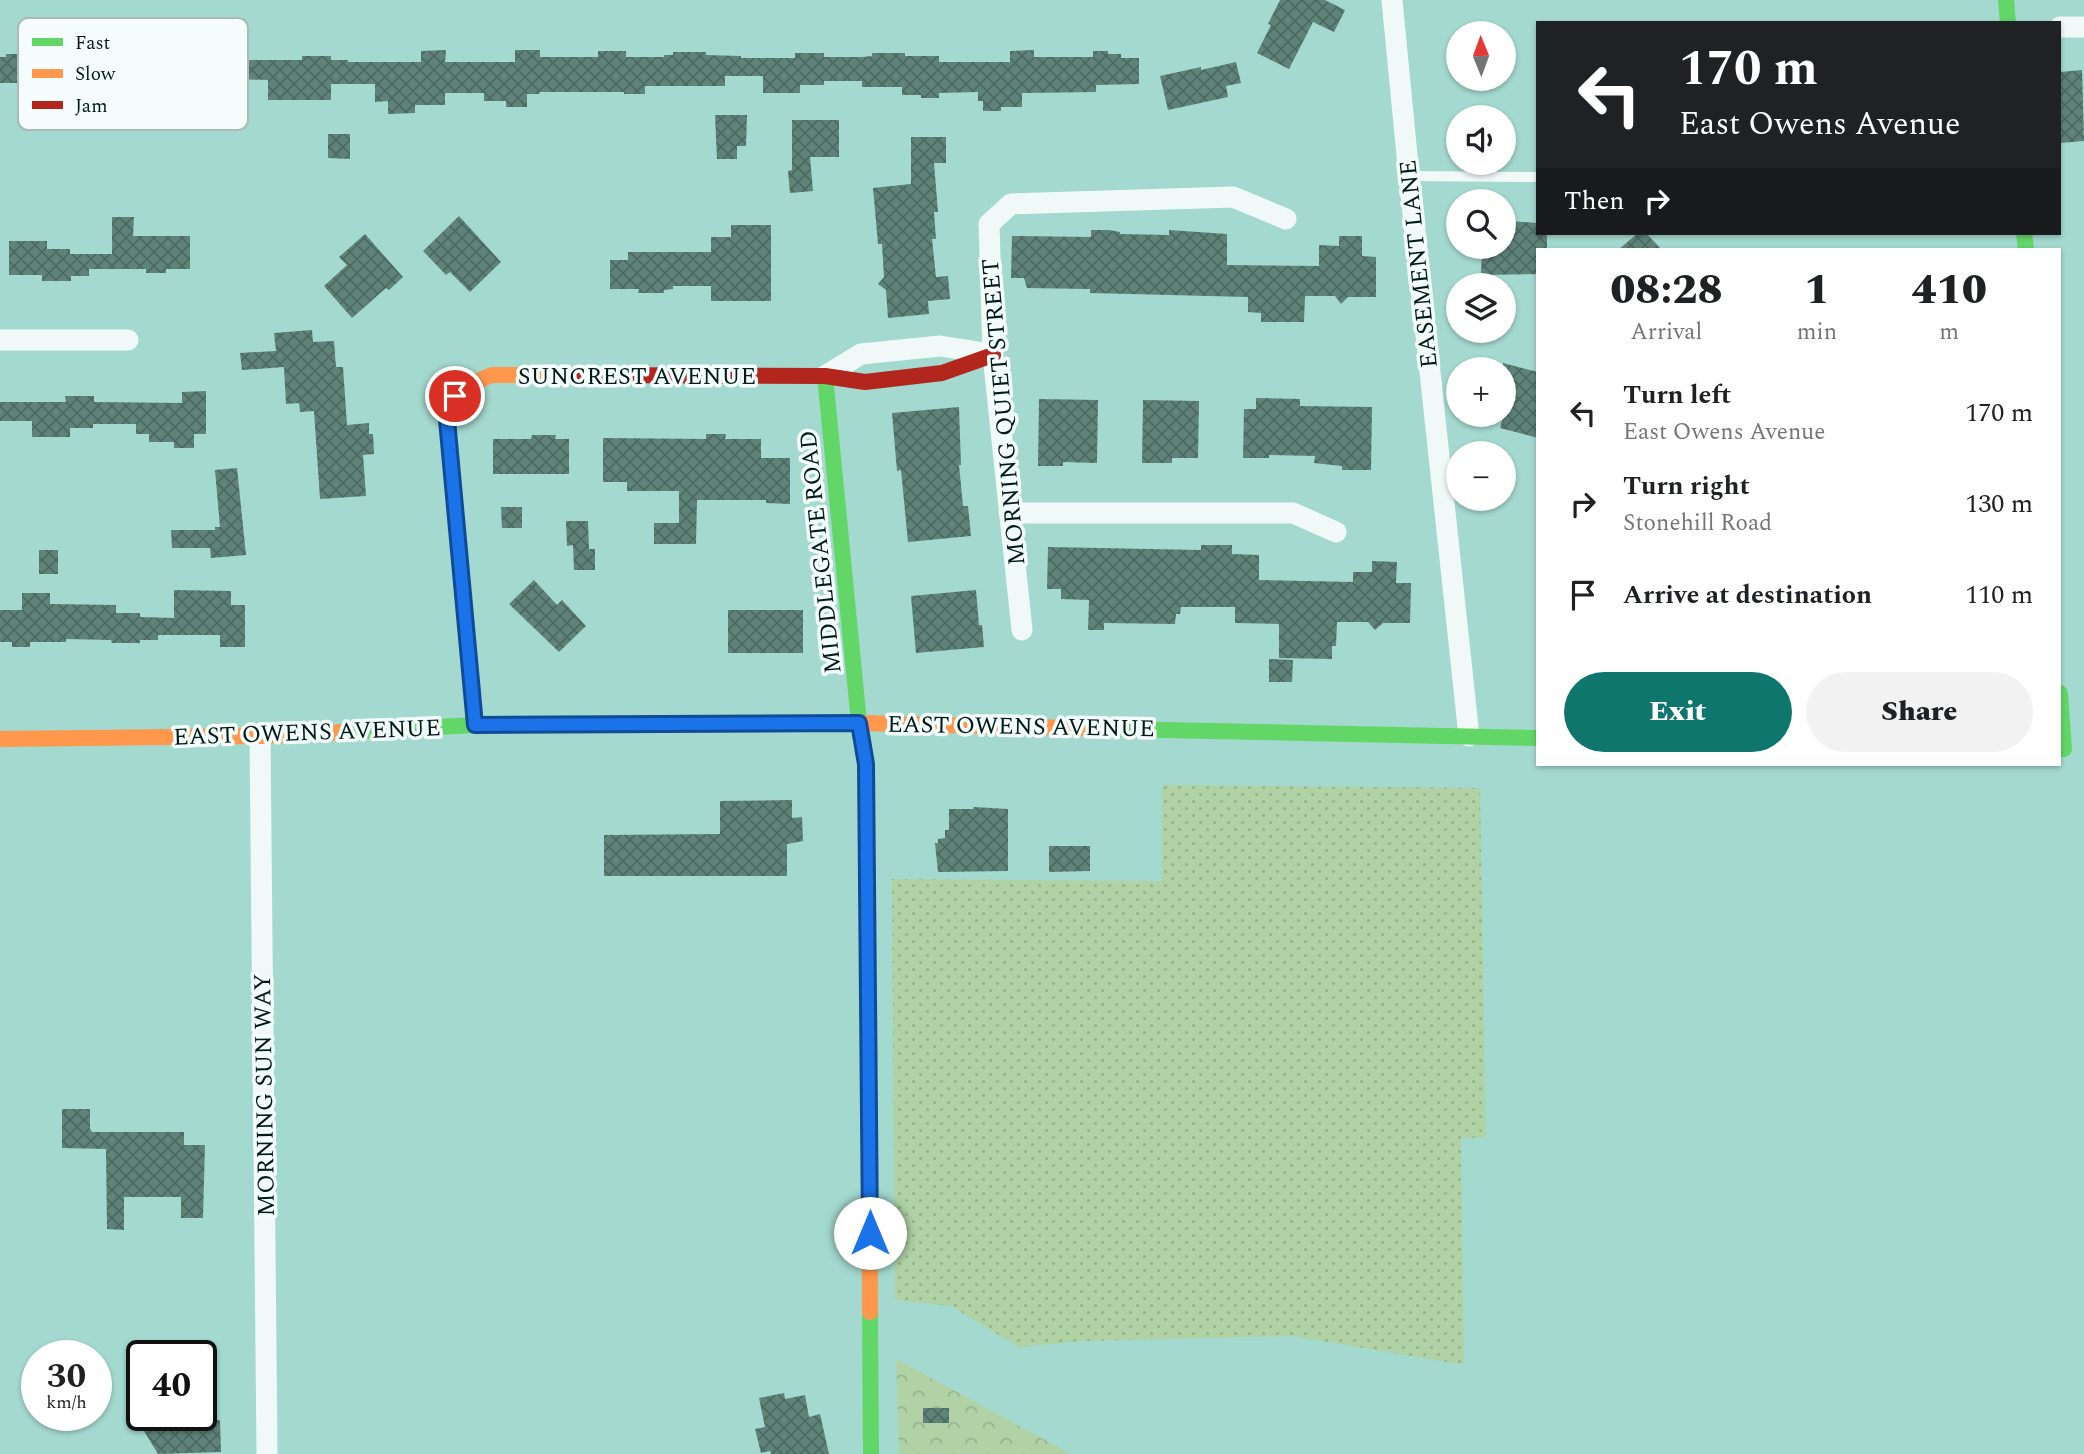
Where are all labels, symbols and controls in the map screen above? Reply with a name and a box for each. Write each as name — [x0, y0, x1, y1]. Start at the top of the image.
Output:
legend — [18, 18, 248, 130]
north arrow — [1446, 21, 1516, 91]
map controls — [1446, 21, 1516, 511]
text: Fast — [75, 29, 111, 58]
text: 170 m — [1679, 32, 1818, 107]
icon: left — [1564, 49, 1655, 140]
text: Slow — [75, 60, 116, 89]
text: Jam — [75, 92, 107, 121]
text: East Owens Avenue — [1679, 100, 1960, 149]
button: sound — [1446, 105, 1516, 175]
street label: EASEMENT LANE — [1390, 158, 1448, 370]
text: Then — [1564, 181, 1624, 221]
icon: right — [1638, 182, 1676, 220]
button: search — [1446, 189, 1516, 259]
street label: MORNING QUIET STREET — [973, 257, 1035, 567]
text: 08:28 — [1610, 259, 1723, 322]
text: 1 — [1804, 259, 1830, 322]
text: 410 — [1911, 259, 1987, 322]
button: layers — [1446, 273, 1516, 343]
text: Arrival — [1631, 315, 1702, 350]
text: min — [1797, 315, 1837, 350]
text: m — [1939, 315, 1959, 350]
button: + — [1446, 357, 1516, 427]
street label: SUNCREST AVENUE — [518, 359, 756, 395]
pin — [425, 366, 485, 426]
text: Turn left — [1623, 375, 1731, 415]
icon: arrive — [436, 377, 474, 415]
text: 170 m — [1965, 393, 2033, 433]
icon: left — [1564, 394, 1602, 432]
text: East Owens Avenue — [1623, 415, 1825, 450]
street label: MIDDLEGATE ROAD — [790, 429, 852, 675]
button: − — [1446, 441, 1516, 511]
text: Turn right — [1623, 466, 1750, 506]
text: 130 m — [1965, 484, 2033, 524]
icon: right — [1564, 485, 1602, 523]
text: Stonehill Road — [1623, 506, 1772, 541]
text: Arrive at destination — [1623, 575, 1872, 615]
text: 110 m — [1965, 575, 2033, 615]
icon: arrive — [1564, 576, 1602, 614]
button: Exit — [1564, 672, 1792, 752]
button: Share — [1806, 672, 2033, 752]
street label: EAST OWENS AVENUE — [887, 707, 1155, 747]
street label: EAST OWENS AVENUE — [173, 710, 441, 756]
street label: MORNING SUN WAY — [245, 973, 285, 1217]
position arrow — [833, 1196, 907, 1270]
speed limit sign: 40 — [126, 1340, 217, 1431]
text: 30 — [47, 1350, 86, 1403]
text: km/h — [46, 1389, 87, 1416]

